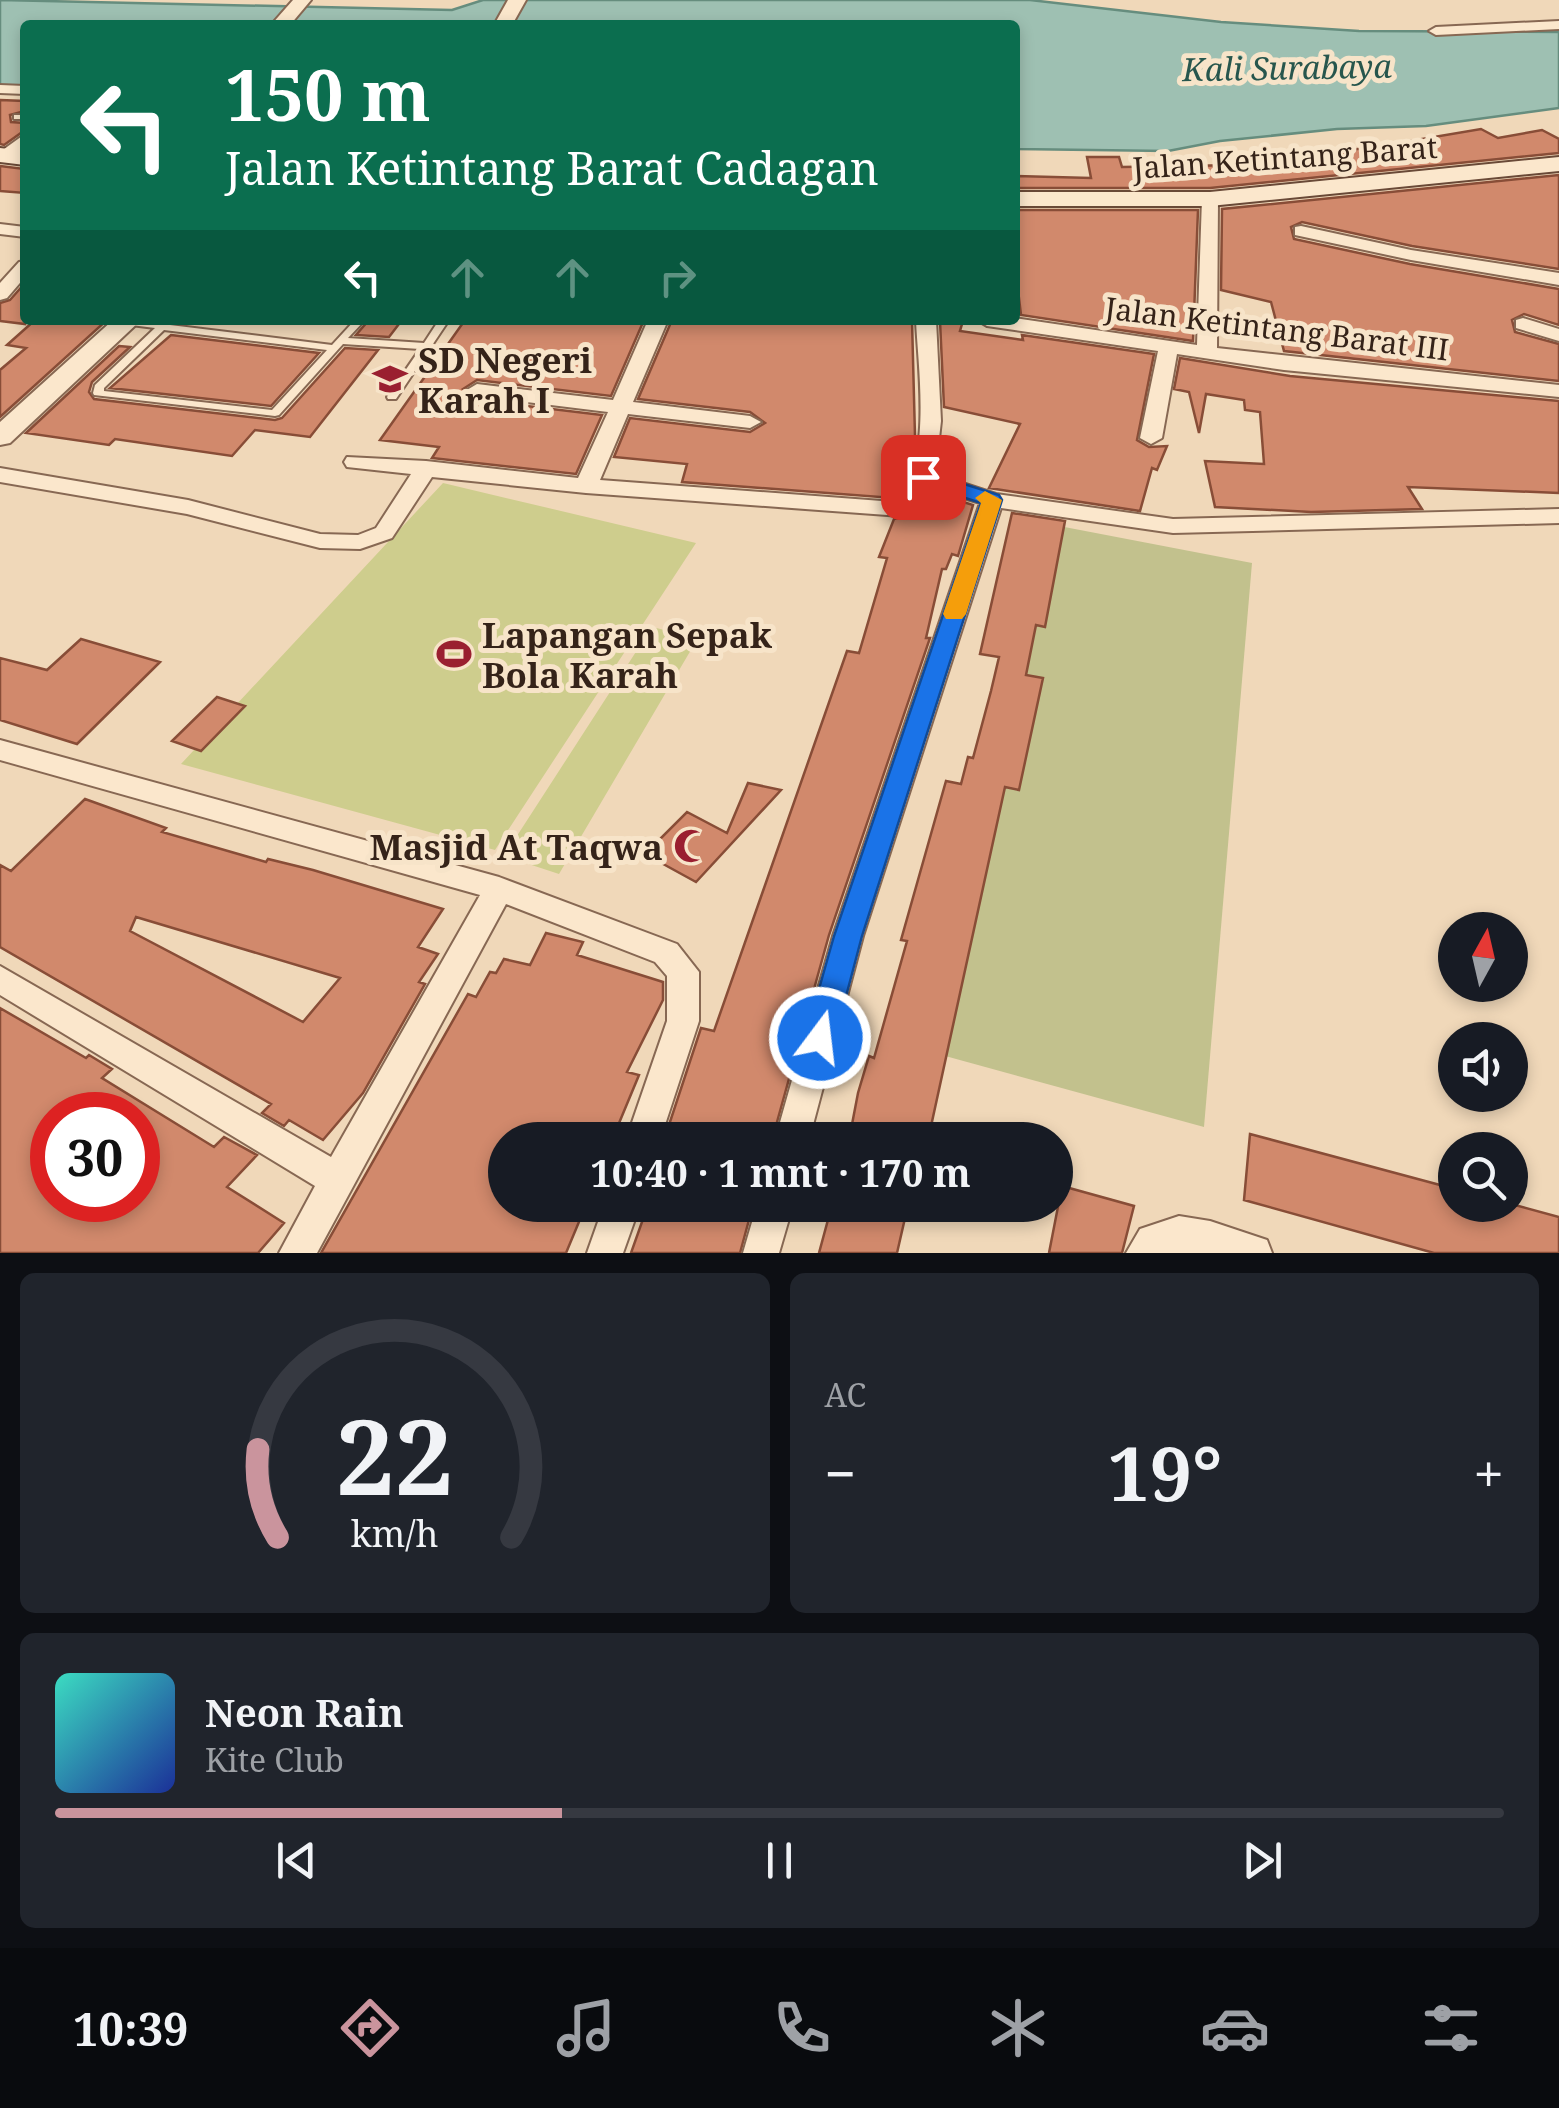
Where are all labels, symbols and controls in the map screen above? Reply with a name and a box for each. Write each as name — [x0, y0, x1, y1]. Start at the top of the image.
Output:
water label: Kali Surabaya — [1181, 44, 1393, 90]
text: 150 m — [225, 46, 431, 142]
icon: left — [60, 60, 190, 190]
street label: Jalan Ketintang Barat — [1130, 126, 1439, 188]
text: Jalan Ketintang Barat Cadagan — [225, 137, 879, 198]
icon: left — [335, 250, 390, 305]
icon: ahead — [440, 250, 495, 305]
icon: ahead — [545, 250, 600, 305]
icon: right — [650, 250, 705, 305]
street label: Jalan Ketintang Barat III — [1102, 286, 1451, 369]
place label: SD Negeri Karah I — [418, 336, 592, 423]
school or university icon: SD Negeri Karah I — [371, 360, 409, 398]
pin — [881, 435, 966, 520]
icon: arrive — [896, 450, 951, 505]
place label: Lapangan Sepak Bola Karah — [482, 611, 773, 698]
sports icon: Lapangan Sepak Bola Karah — [435, 635, 473, 673]
place label: Masjid At Taqwa — [370, 823, 663, 870]
mosque icon: Masjid At Taqwa — [672, 827, 710, 865]
north arrow — [1438, 912, 1528, 1002]
map controls — [1438, 912, 1528, 1222]
position arrow — [768, 986, 872, 1090]
button: sound — [1438, 1022, 1528, 1112]
speed limit sign: 30 — [30, 1092, 160, 1222]
button: search — [1438, 1132, 1528, 1222]
text: 10:40 · 1 mnt · 170 m — [590, 1146, 971, 1198]
text: AC — [825, 1373, 866, 1416]
text: 22 — [336, 1384, 454, 1525]
text: 19° — [1107, 1421, 1222, 1523]
text: − — [825, 1435, 856, 1510]
text: + — [1473, 1435, 1504, 1510]
text: km/h — [351, 1509, 439, 1557]
text: Neon Rain — [205, 1686, 404, 1738]
text: Kite Club — [205, 1738, 344, 1781]
icon: previous — [269, 1833, 324, 1888]
icon: pause — [752, 1833, 807, 1888]
icon: next — [1235, 1833, 1290, 1888]
icon: directions — [335, 1993, 405, 2063]
icon: music — [551, 1993, 621, 2063]
icon: phone — [767, 1993, 837, 2063]
icon: climate — [983, 1993, 1053, 2063]
icon: car — [1200, 1993, 1270, 2063]
icon: filters — [1416, 1993, 1486, 2063]
text: 10:39 — [73, 1998, 189, 2059]

